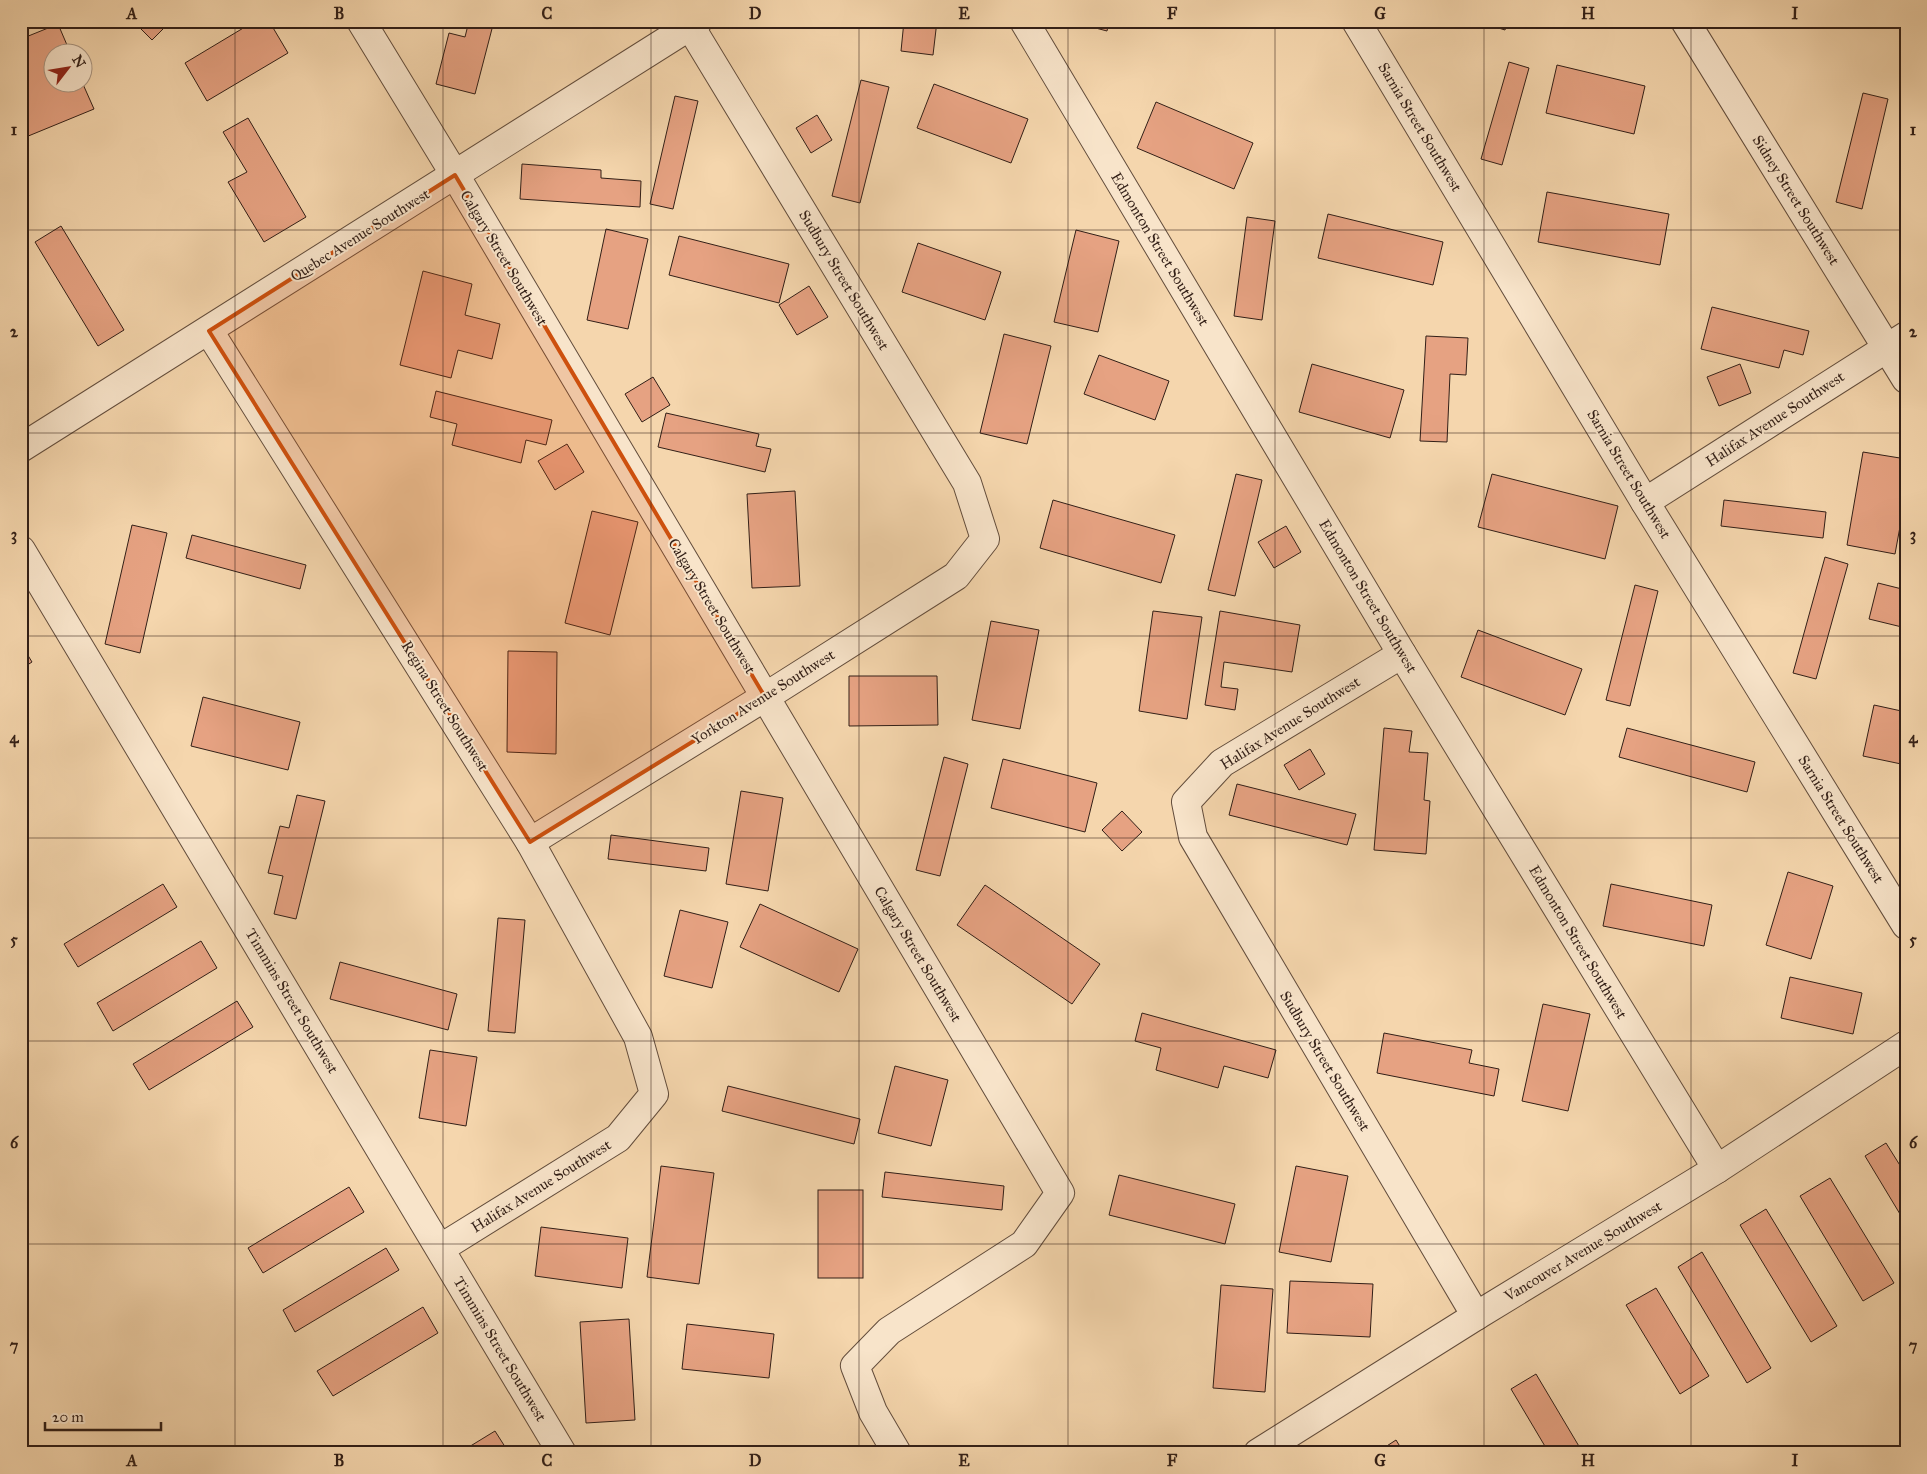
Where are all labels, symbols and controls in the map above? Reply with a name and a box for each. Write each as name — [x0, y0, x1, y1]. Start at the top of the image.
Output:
text: A — [126, 4, 138, 23]
text: B — [334, 4, 344, 23]
text: C — [542, 4, 553, 23]
text: D — [749, 4, 762, 23]
text: E — [958, 4, 970, 23]
text: F — [1167, 4, 1178, 23]
text: G — [1374, 4, 1386, 23]
text: H — [1581, 4, 1595, 23]
text: I — [1792, 4, 1799, 23]
north arrow — [42, 42, 92, 92]
text: N — [68, 52, 89, 71]
street label: Sarnia Street Southwest — [1374, 59, 1466, 195]
text: 1 — [11, 120, 18, 139]
text: 1 — [1910, 120, 1917, 139]
street label: Sidney Street Southwest — [1749, 132, 1844, 269]
street label: Edmonton Street Southwest — [1107, 169, 1213, 330]
street label: Quebec Avenue Southwest — [287, 184, 433, 285]
street label: Calgary Street Southwest — [456, 187, 552, 330]
street label: Sudbury Street Southwest — [795, 207, 893, 354]
text: 2 — [10, 322, 19, 341]
text: 2 — [1909, 322, 1918, 341]
street label: Halifax Avenue Southwest — [1702, 367, 1848, 471]
street label: Sarnia Street Southwest — [1583, 406, 1675, 542]
street label: Edmonton Street Southwest — [1315, 516, 1421, 677]
text: 3 — [11, 525, 17, 545]
text: 3 — [1910, 525, 1916, 545]
street label: Calgary Street Southwest — [664, 535, 760, 678]
street label: Regina Street Southwest — [397, 637, 493, 775]
street label: Yorkton Avenue Southwest — [688, 645, 839, 749]
street label: Halifax Avenue Southwest — [1217, 672, 1364, 773]
text: 4 — [10, 728, 20, 748]
text: 4 — [1909, 728, 1919, 748]
street label: Sarnia Street Southwest — [1794, 752, 1888, 887]
street label: Edmonton Street Southwest — [1525, 862, 1631, 1023]
street label: Calgary Street Southwest — [870, 883, 966, 1026]
street label: Timmins Street Southwest — [242, 925, 343, 1077]
text: 5 — [10, 930, 18, 949]
text: 5 — [1909, 930, 1917, 949]
street label: Sudbury Street Southwest — [1276, 988, 1374, 1135]
text: 6 — [10, 1133, 19, 1152]
text: 6 — [1909, 1133, 1918, 1152]
street label: Halifax Avenue Southwest — [468, 1135, 615, 1236]
street label: Vancouver Avenue Southwest — [1500, 1196, 1666, 1306]
street label: Timmins Street Southwest — [450, 1273, 551, 1425]
text: 7 — [10, 1336, 19, 1355]
text: 7 — [1909, 1336, 1918, 1355]
scale bar — [45, 1399, 161, 1431]
text: 20 m — [52, 1408, 84, 1426]
text: A — [126, 1451, 138, 1470]
text: B — [334, 1451, 344, 1470]
text: C — [542, 1451, 553, 1470]
text: D — [749, 1451, 762, 1470]
text: E — [958, 1451, 970, 1470]
text: F — [1167, 1451, 1178, 1470]
text: G — [1374, 1451, 1386, 1470]
text: H — [1581, 1451, 1595, 1470]
text: I — [1792, 1451, 1799, 1470]

